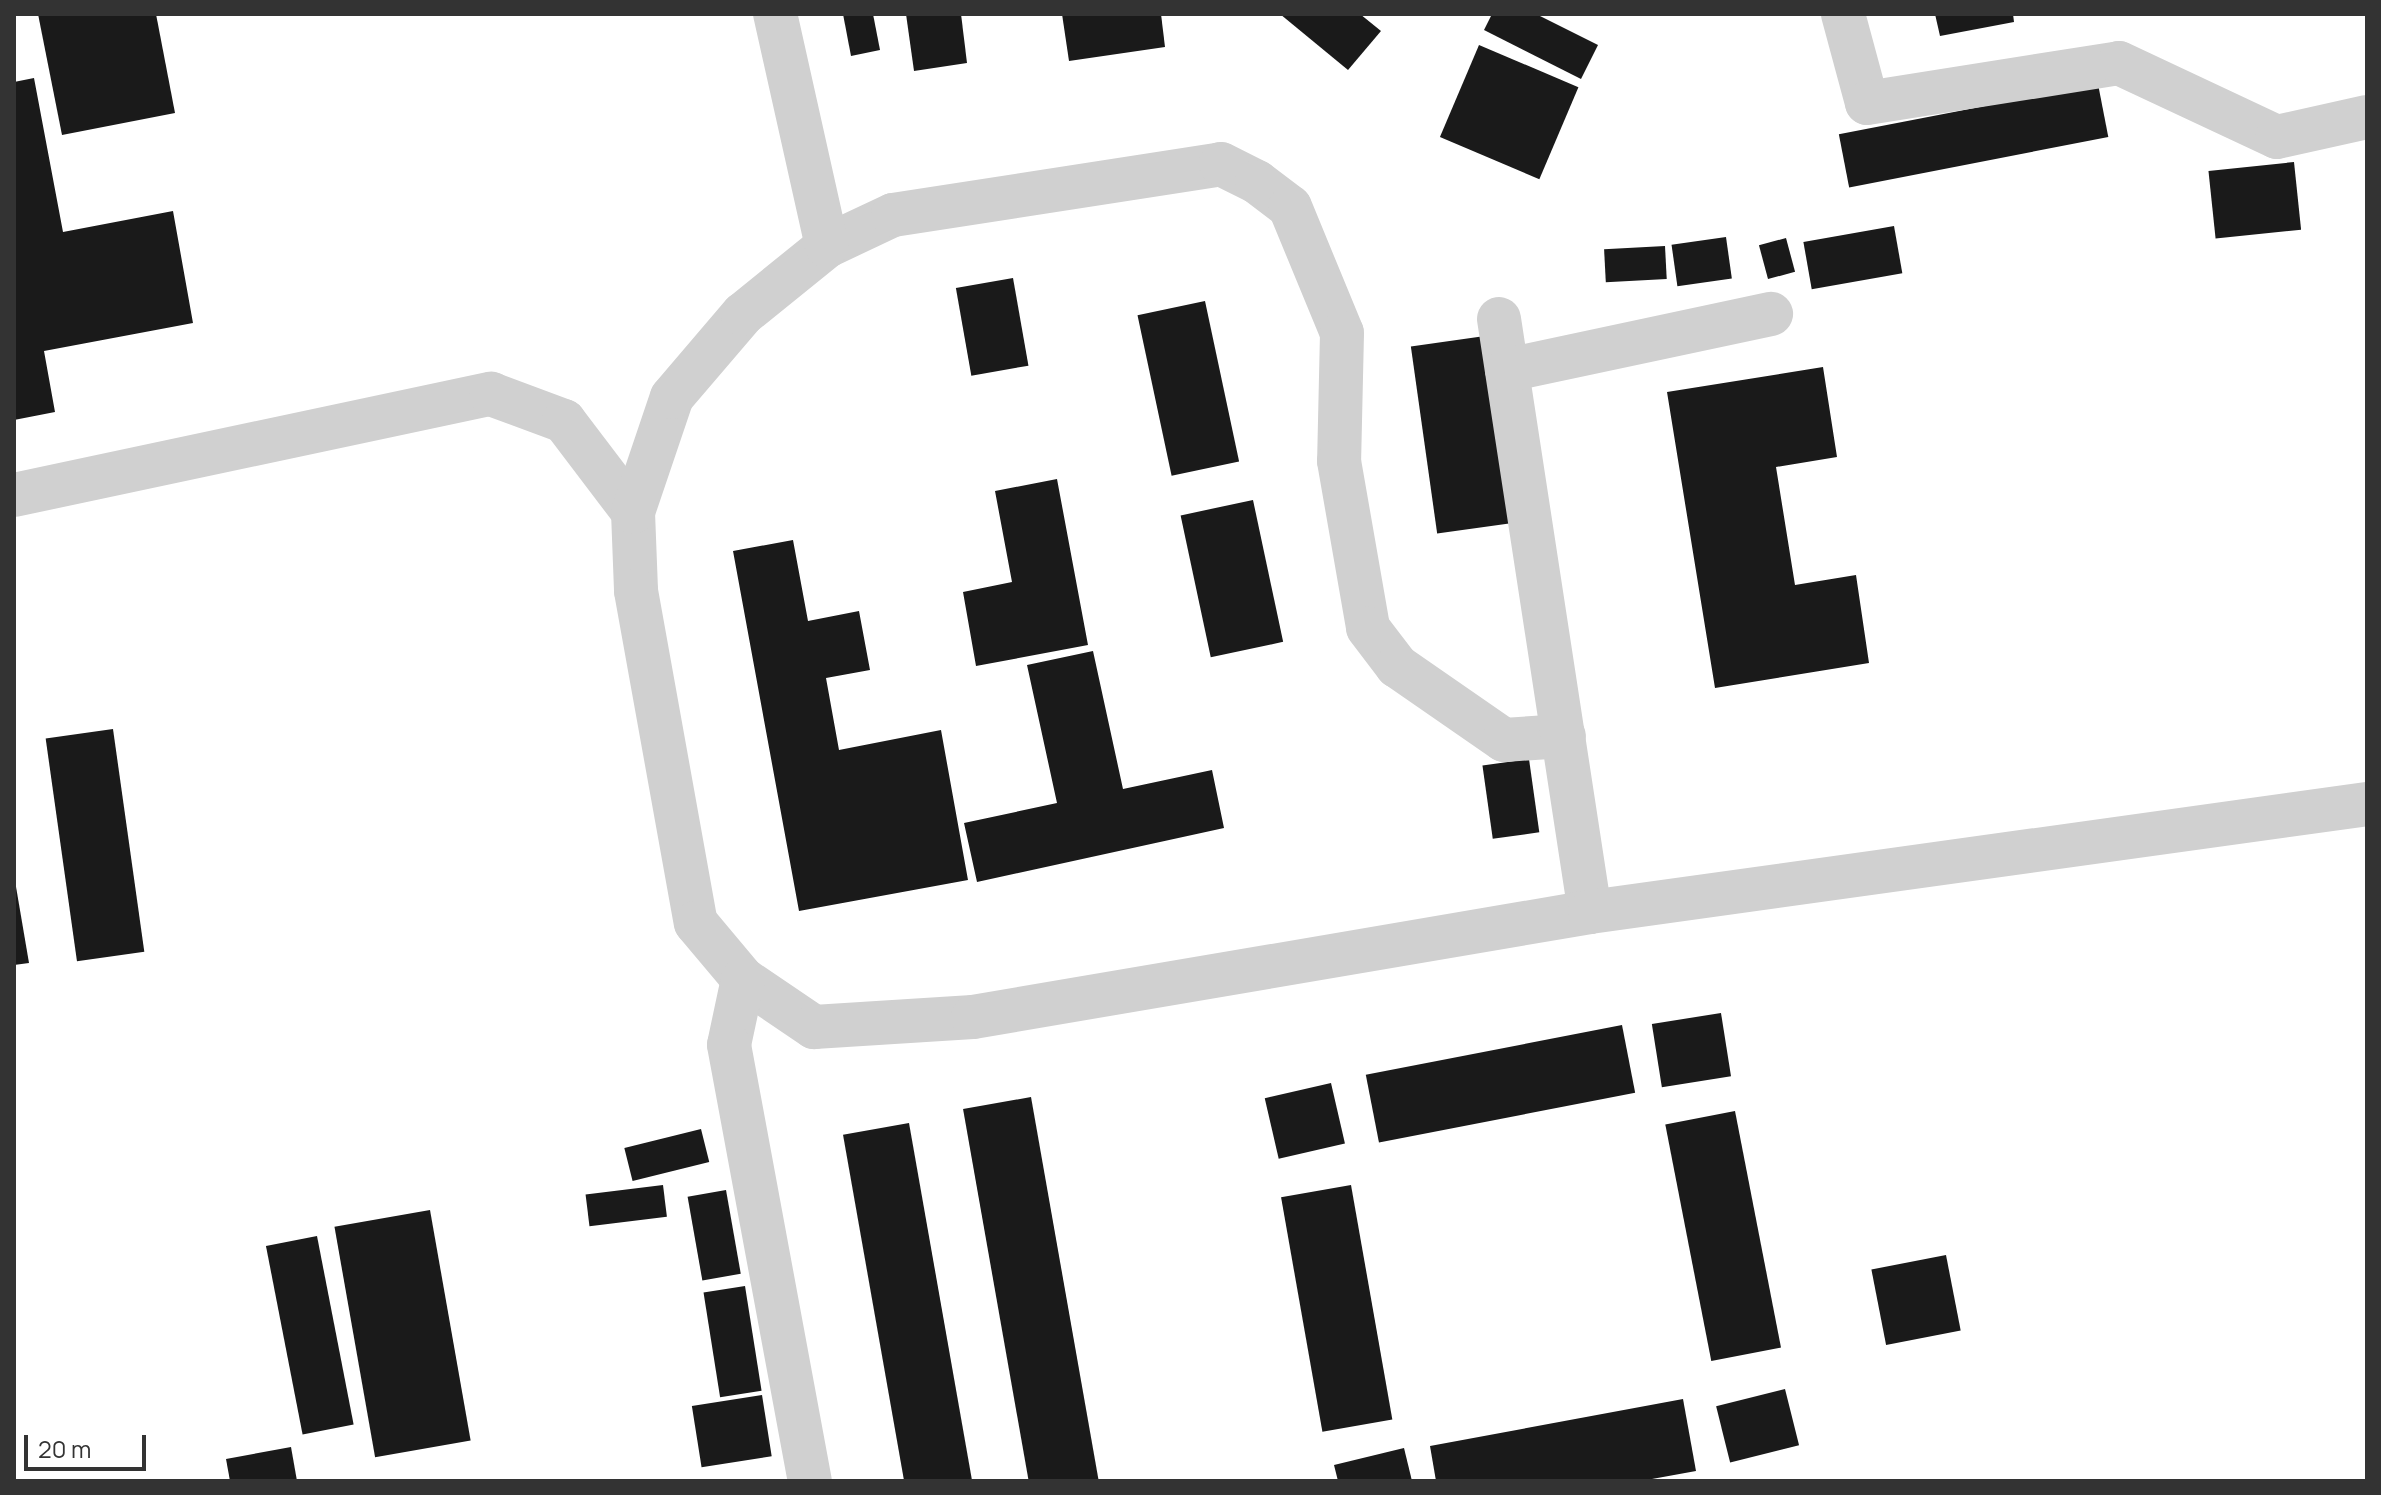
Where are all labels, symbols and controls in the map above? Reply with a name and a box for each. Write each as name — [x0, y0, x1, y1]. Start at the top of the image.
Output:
scale bar — [28, 1419, 150, 1469]
text: 20 m — [38, 1432, 91, 1465]

